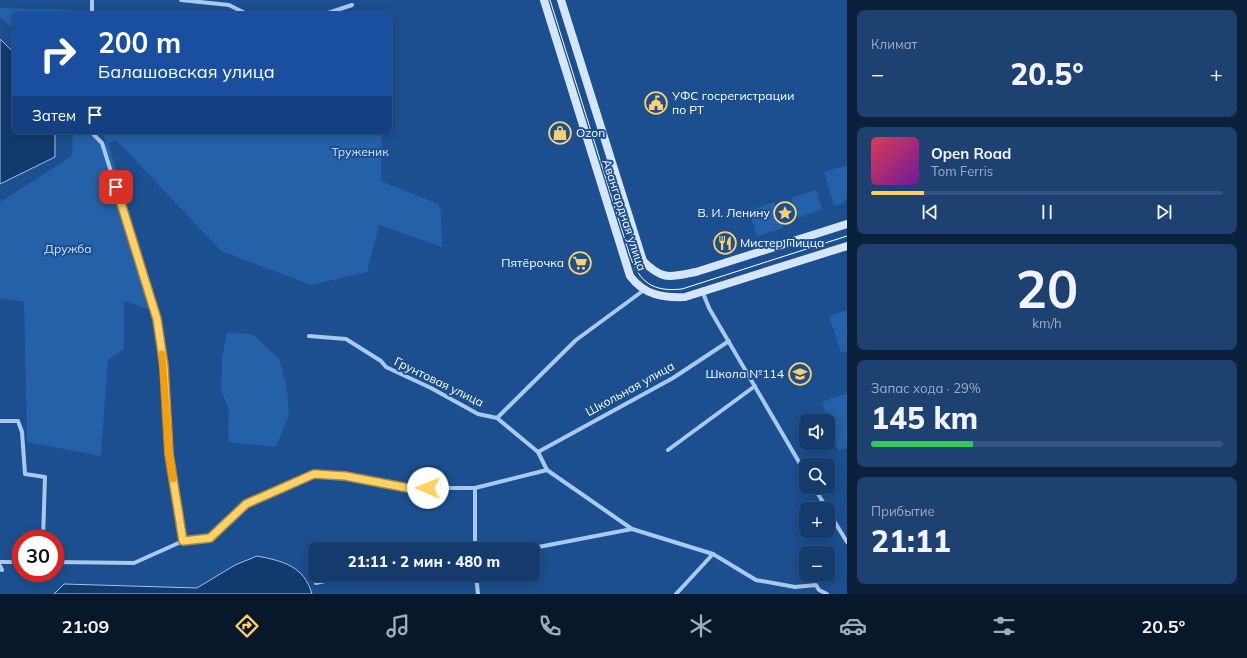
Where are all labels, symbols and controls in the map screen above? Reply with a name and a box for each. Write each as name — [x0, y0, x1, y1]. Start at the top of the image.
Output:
text: 200 m — [98, 25, 181, 60]
icon: right — [32, 28, 84, 80]
text: Климат — [871, 36, 918, 52]
text: 20.5° — [1010, 55, 1084, 93]
text: Балашовская улица — [98, 60, 275, 83]
text: − — [871, 60, 884, 88]
text: + — [1210, 60, 1223, 88]
place label: УФС госрегистрации по РТ — [671, 88, 794, 117]
public building icon: УФС госрегистрации по РТ — [643, 90, 669, 116]
icon: arrive — [84, 104, 106, 126]
text: Затем — [32, 106, 76, 125]
shop icon: Ozon — [547, 120, 573, 146]
place label: Ozon — [576, 125, 605, 140]
park label: Труженик — [331, 144, 389, 159]
text: Open Road — [931, 144, 1011, 163]
street label: Авангардная улица — [599, 157, 650, 273]
text: Tom Ferris — [931, 163, 993, 179]
pin — [99, 170, 133, 204]
icon: arrive — [105, 176, 127, 198]
place icon: В. И. Ленину — [772, 200, 798, 226]
icon: previous — [919, 201, 941, 223]
icon: pause — [1036, 201, 1058, 223]
icon: next — [1153, 201, 1175, 223]
place label: В. И. Ленину — [697, 205, 771, 220]
restaurant icon: Мистер Пицца — [712, 230, 738, 256]
place label: Мистер Пицца — [740, 235, 824, 250]
park label: Дружба — [44, 241, 92, 256]
supermarket icon: Пятёрочка — [567, 250, 593, 276]
place label: Пятёрочка — [501, 255, 564, 270]
text: 20 — [1016, 256, 1078, 321]
text: km/h — [1032, 315, 1062, 331]
street label: Грунтовая улица — [392, 353, 486, 410]
street label: Школьная улица — [583, 358, 677, 419]
school or university icon: Школа №114 — [787, 361, 813, 387]
place label: Школа №114 — [706, 366, 784, 381]
text: Запас хода · 29% — [871, 380, 981, 396]
text: 145 km — [871, 399, 978, 437]
map controls — [799, 414, 835, 582]
button: sound — [799, 414, 835, 450]
button: search — [799, 458, 835, 494]
position arrow — [407, 467, 449, 509]
button: + — [799, 502, 835, 538]
text: Прибытие — [871, 503, 935, 519]
text: 21:11 — [871, 522, 951, 560]
speed limit sign: 30 — [12, 530, 64, 582]
button: − — [799, 546, 835, 582]
text: 21:11 · 2 мин · 480 m — [348, 552, 500, 571]
icon: directions — [233, 612, 261, 640]
icon: music — [384, 612, 412, 640]
icon: phone — [536, 612, 564, 640]
icon: climate — [687, 612, 715, 640]
icon: car — [839, 612, 867, 640]
icon: filters — [990, 612, 1018, 640]
text: 21:09 — [62, 615, 109, 638]
text: 20.5° — [1142, 615, 1185, 638]

